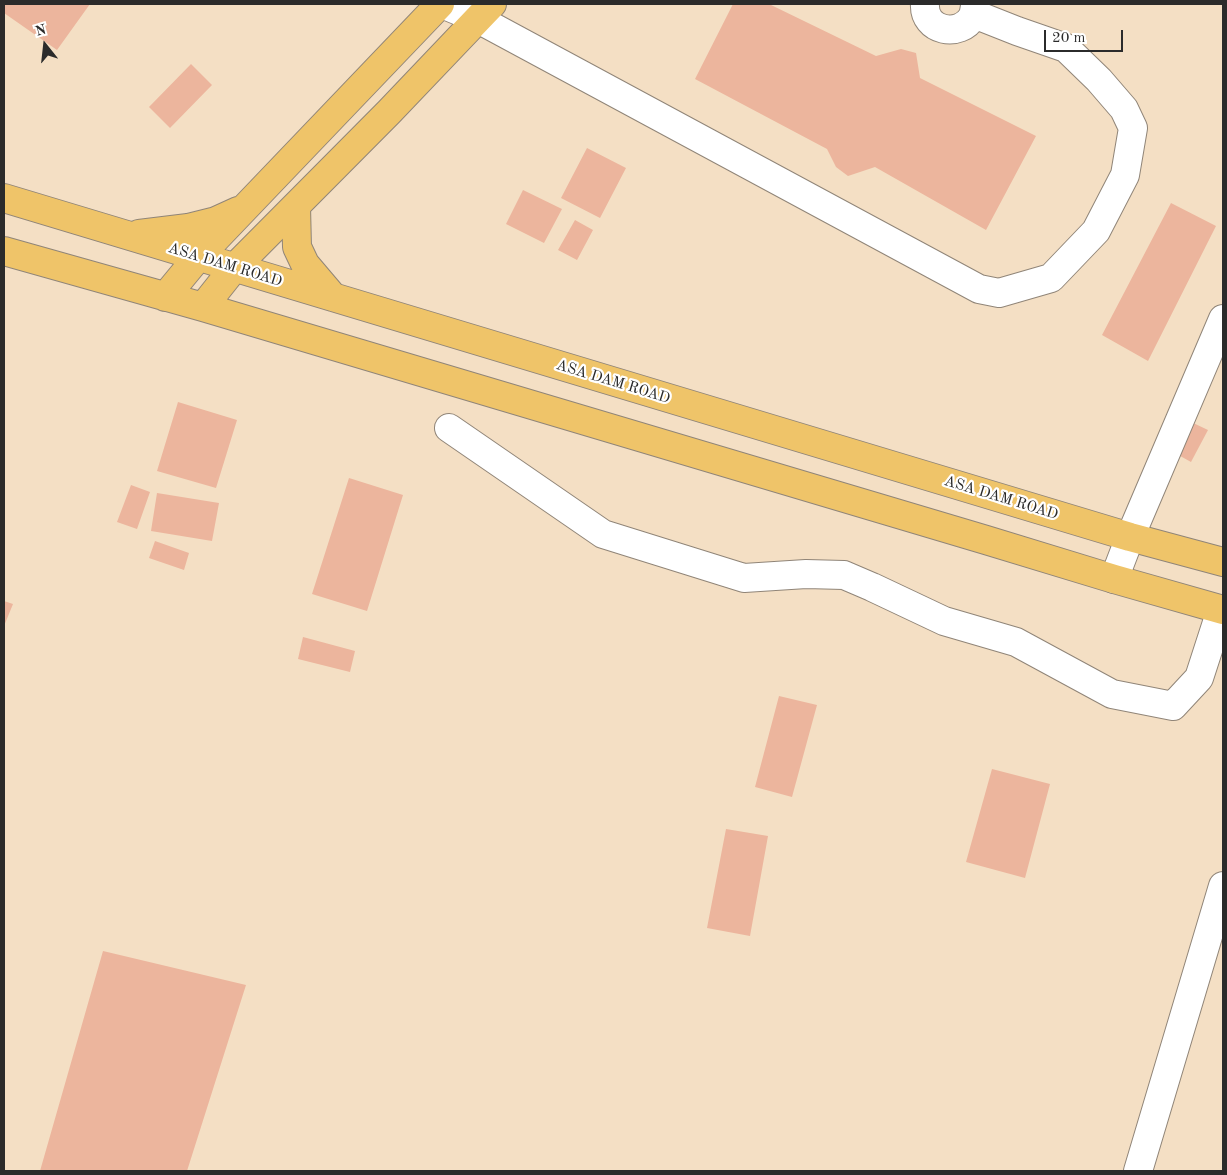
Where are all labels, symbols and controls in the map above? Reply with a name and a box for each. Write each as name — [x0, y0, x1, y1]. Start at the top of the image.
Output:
north arrow — [20, 20, 70, 70]
scale bar — [1047, 20, 1126, 52]
text: N — [34, 22, 48, 39]
text: 20 m — [1052, 31, 1086, 46]
street label: ASA DAM ROAD — [166, 239, 284, 291]
street label: ASA DAM ROAD — [554, 356, 672, 408]
street label: ASA DAM ROAD — [942, 472, 1060, 524]

